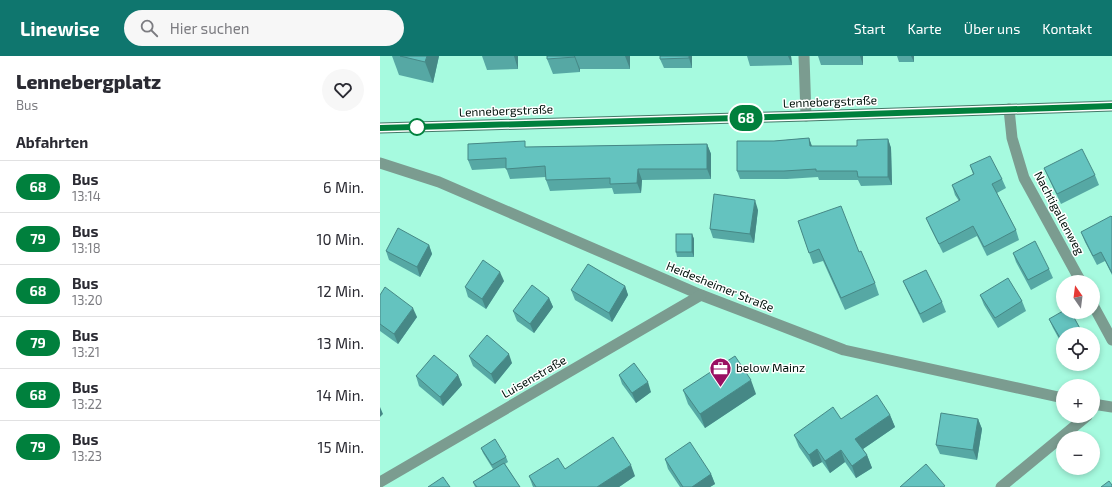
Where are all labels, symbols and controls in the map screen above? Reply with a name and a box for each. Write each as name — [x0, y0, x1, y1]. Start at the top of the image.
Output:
search box — [124, 10, 404, 46]
text: Linewise — [20, 17, 100, 40]
icon: search — [138, 17, 160, 39]
text: Hier suchen — [170, 19, 250, 37]
text: Start — [854, 20, 885, 37]
text: Karte — [907, 20, 942, 37]
text: Über uns — [964, 20, 1020, 37]
text: Kontakt — [1042, 20, 1092, 37]
button: heart — [322, 69, 364, 111]
text: Lennebergplatz — [16, 70, 161, 93]
street label: Lennebergstraße — [783, 92, 877, 110]
text: Bus — [16, 97, 38, 113]
street label: Lennebergstraße — [459, 101, 553, 119]
line badge: 68 — [728, 105, 764, 131]
text: 68 — [738, 109, 754, 126]
unlabelled marker — [408, 118, 426, 136]
text: Abfahrten — [16, 133, 88, 151]
street label: Nachtigallenweg — [1032, 169, 1088, 257]
text: Bus — [72, 170, 98, 188]
text: 68 — [30, 178, 46, 195]
text: 6 Min. — [323, 178, 364, 196]
text: 13:14 — [72, 188, 101, 204]
text: Bus — [72, 222, 98, 240]
text: 79 — [30, 230, 46, 247]
text: 10 Min. — [317, 230, 364, 248]
text: 13:18 — [72, 240, 101, 256]
street label: Heidesheimer Straße — [665, 258, 776, 314]
text: Bus — [72, 274, 98, 292]
north arrow — [1056, 275, 1100, 319]
map controls — [1056, 275, 1100, 475]
text: 68 — [30, 282, 46, 299]
text: 12 Min. — [317, 282, 364, 300]
text: 13:20 — [72, 292, 103, 308]
text: Bus — [72, 326, 98, 344]
button: locate — [1056, 327, 1100, 371]
text: 79 — [30, 334, 46, 351]
text: 13 Min. — [317, 334, 364, 352]
text: 13:21 — [72, 344, 100, 360]
street label: Luisenstraße — [499, 352, 568, 400]
office icon: below Mainz — [708, 355, 734, 388]
place label: below Mainz — [736, 360, 805, 374]
text: Bus — [72, 378, 98, 396]
button: + — [1056, 379, 1100, 423]
text: 68 — [30, 386, 46, 403]
text: 14 Min. — [316, 386, 364, 404]
text: 13:22 — [72, 396, 102, 412]
text: Bus — [72, 430, 98, 448]
button: − — [1056, 431, 1100, 475]
text: 79 — [30, 438, 46, 455]
text: 15 Min. — [318, 438, 364, 456]
text: 13:23 — [72, 448, 102, 464]

